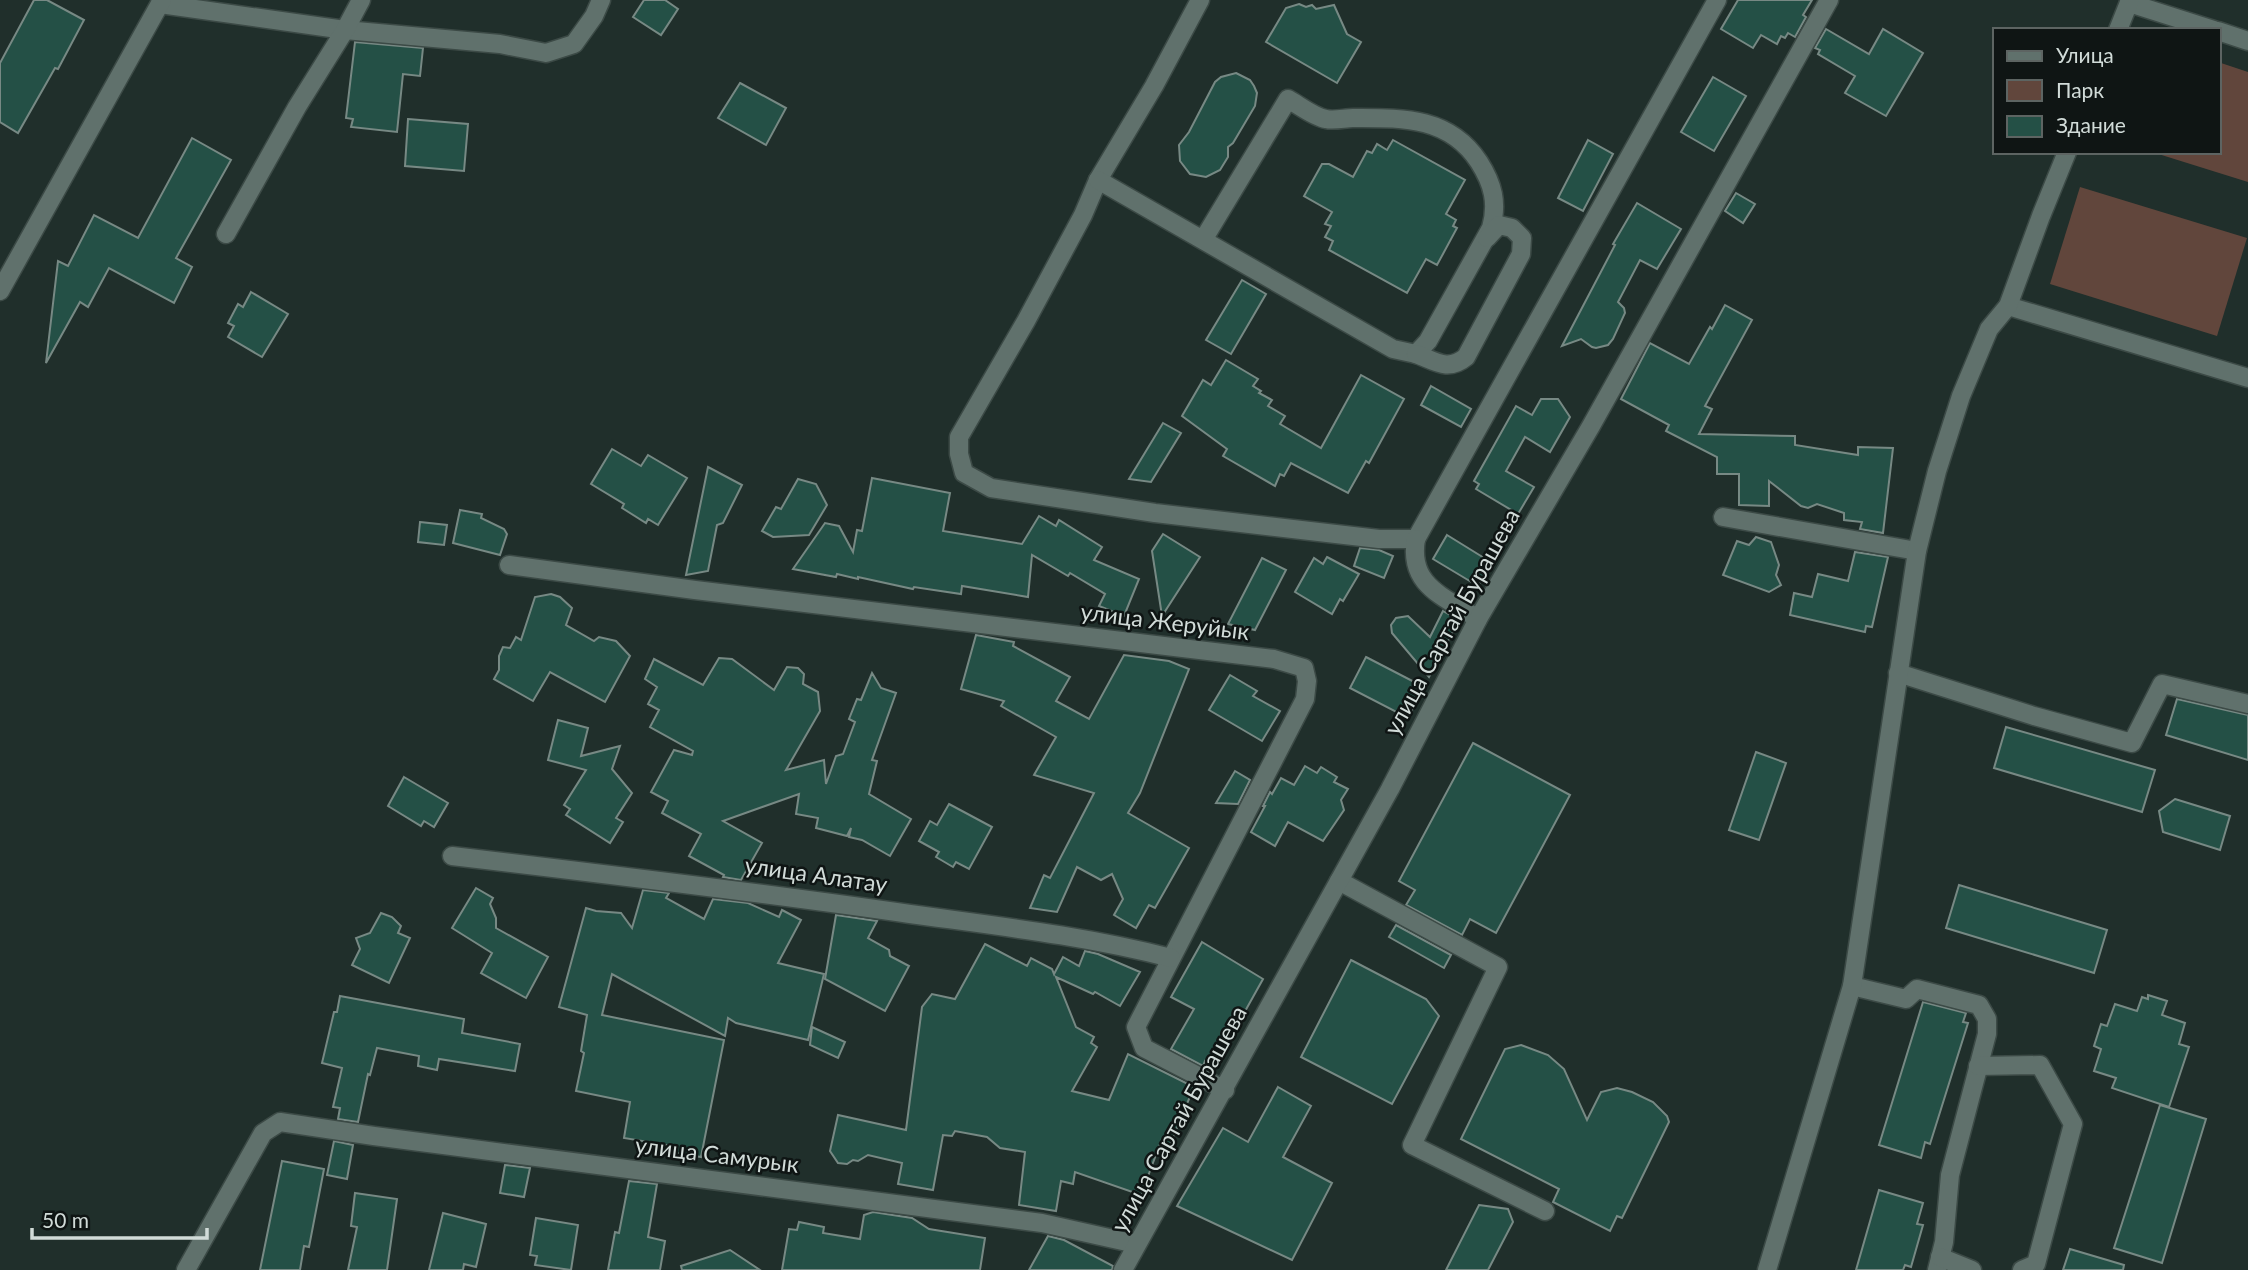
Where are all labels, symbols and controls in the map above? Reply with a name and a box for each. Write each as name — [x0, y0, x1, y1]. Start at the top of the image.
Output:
legend — [1993, 28, 2220, 154]
text: Улица — [2056, 42, 2114, 67]
text: Парк — [2056, 77, 2104, 102]
text: Здание — [2056, 112, 2126, 137]
street label: улица Сартай Бурашева — [1377, 504, 1525, 739]
street label: улица Жеруйык — [1079, 597, 1251, 645]
street label: улица Алатау — [743, 850, 889, 898]
street label: улица Сартай Бурашева — [1104, 1001, 1252, 1236]
street label: улица Самурык — [634, 1130, 801, 1178]
scale bar — [32, 1196, 206, 1240]
text: 50 m — [42, 1207, 89, 1232]

